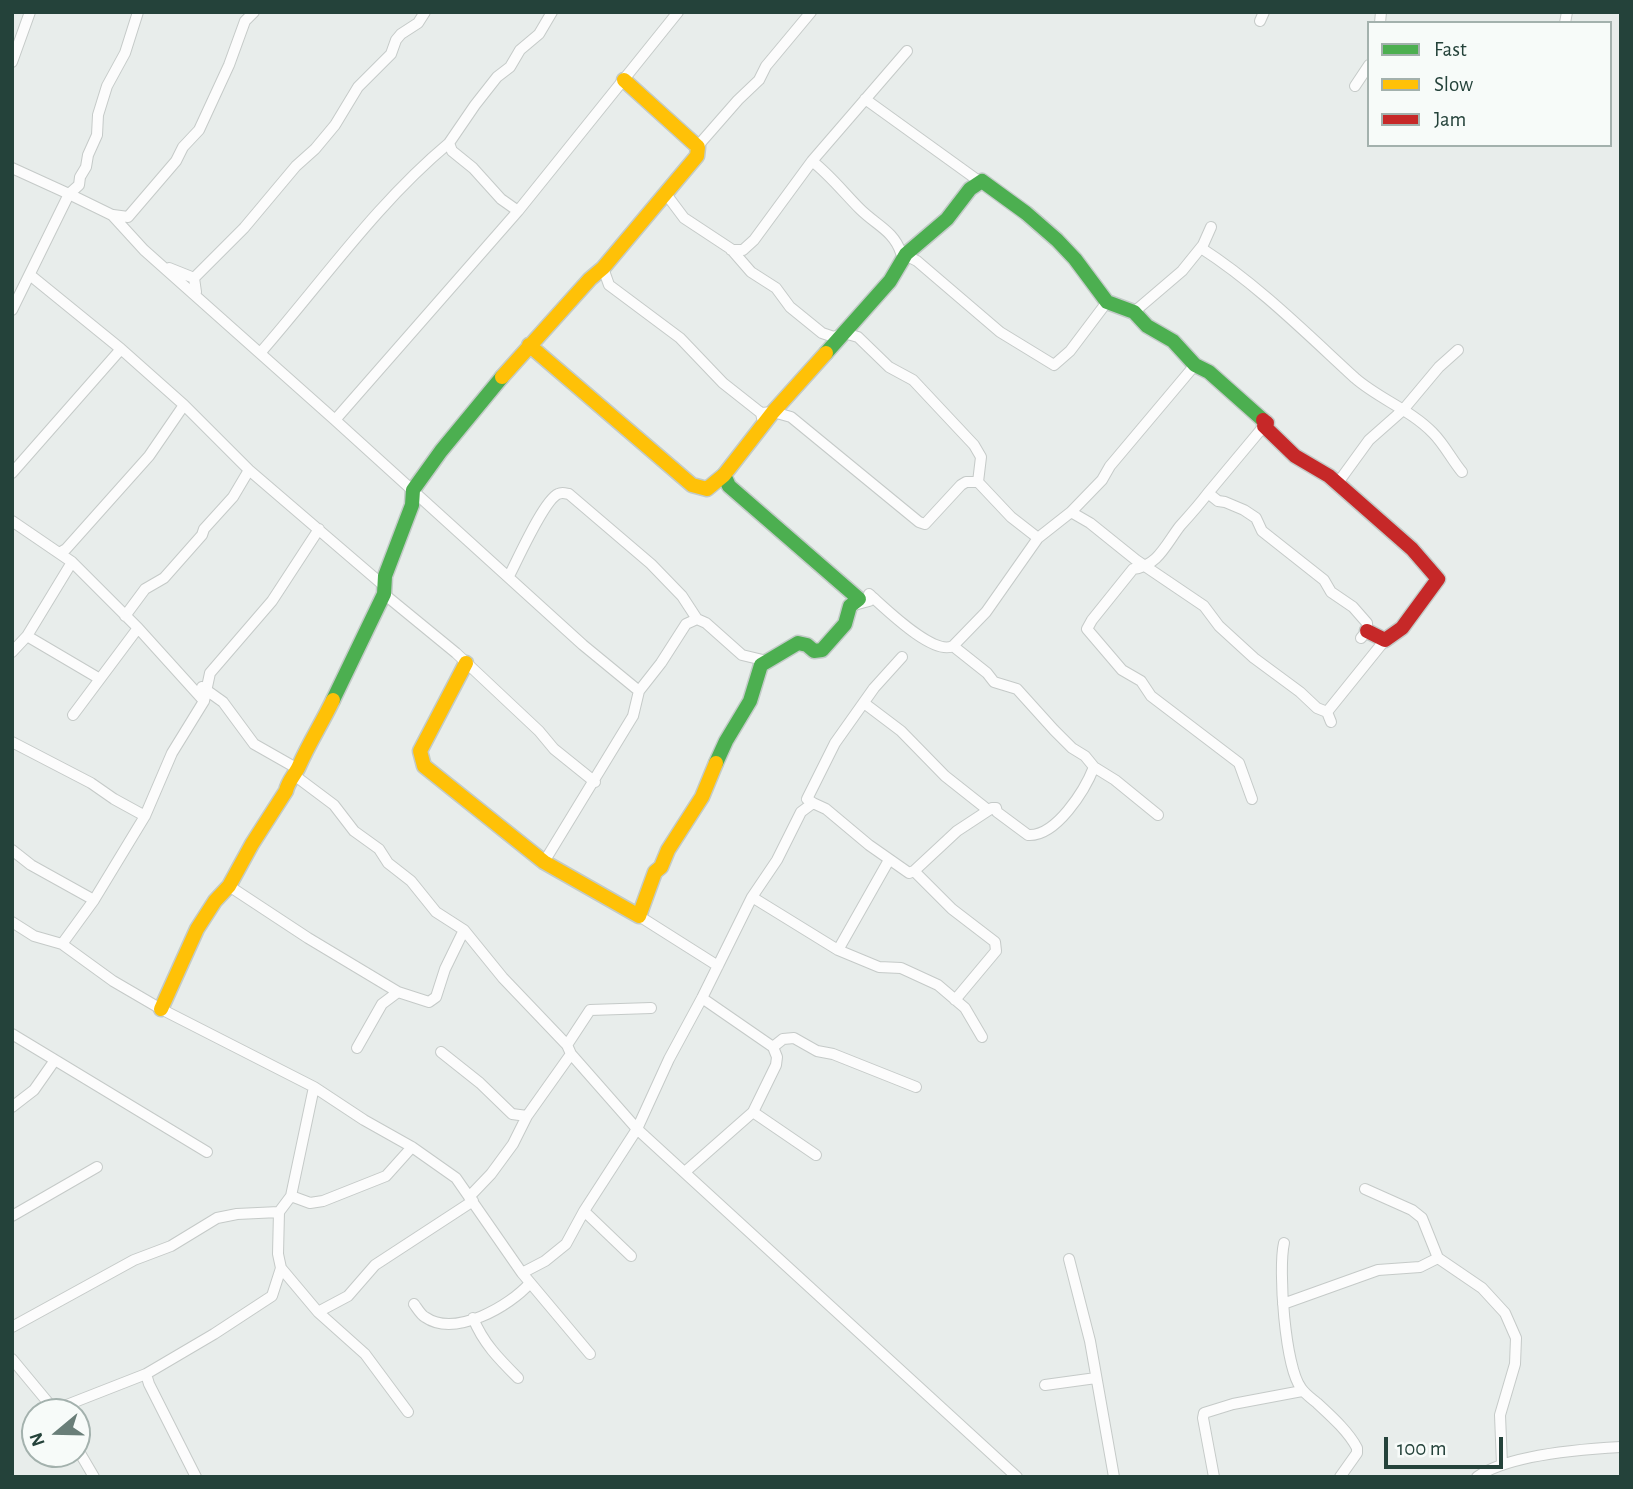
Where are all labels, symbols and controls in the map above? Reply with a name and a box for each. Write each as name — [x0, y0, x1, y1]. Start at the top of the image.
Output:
legend — [1367, 21, 1612, 147]
text: Fast — [1434, 39, 1467, 60]
text: Slow — [1434, 74, 1473, 95]
text: Jam — [1434, 109, 1466, 130]
north arrow — [21, 1398, 91, 1468]
scale bar — [1388, 1422, 1507, 1466]
text: N — [26, 1430, 49, 1449]
text: 100 m — [1397, 1438, 1447, 1459]

